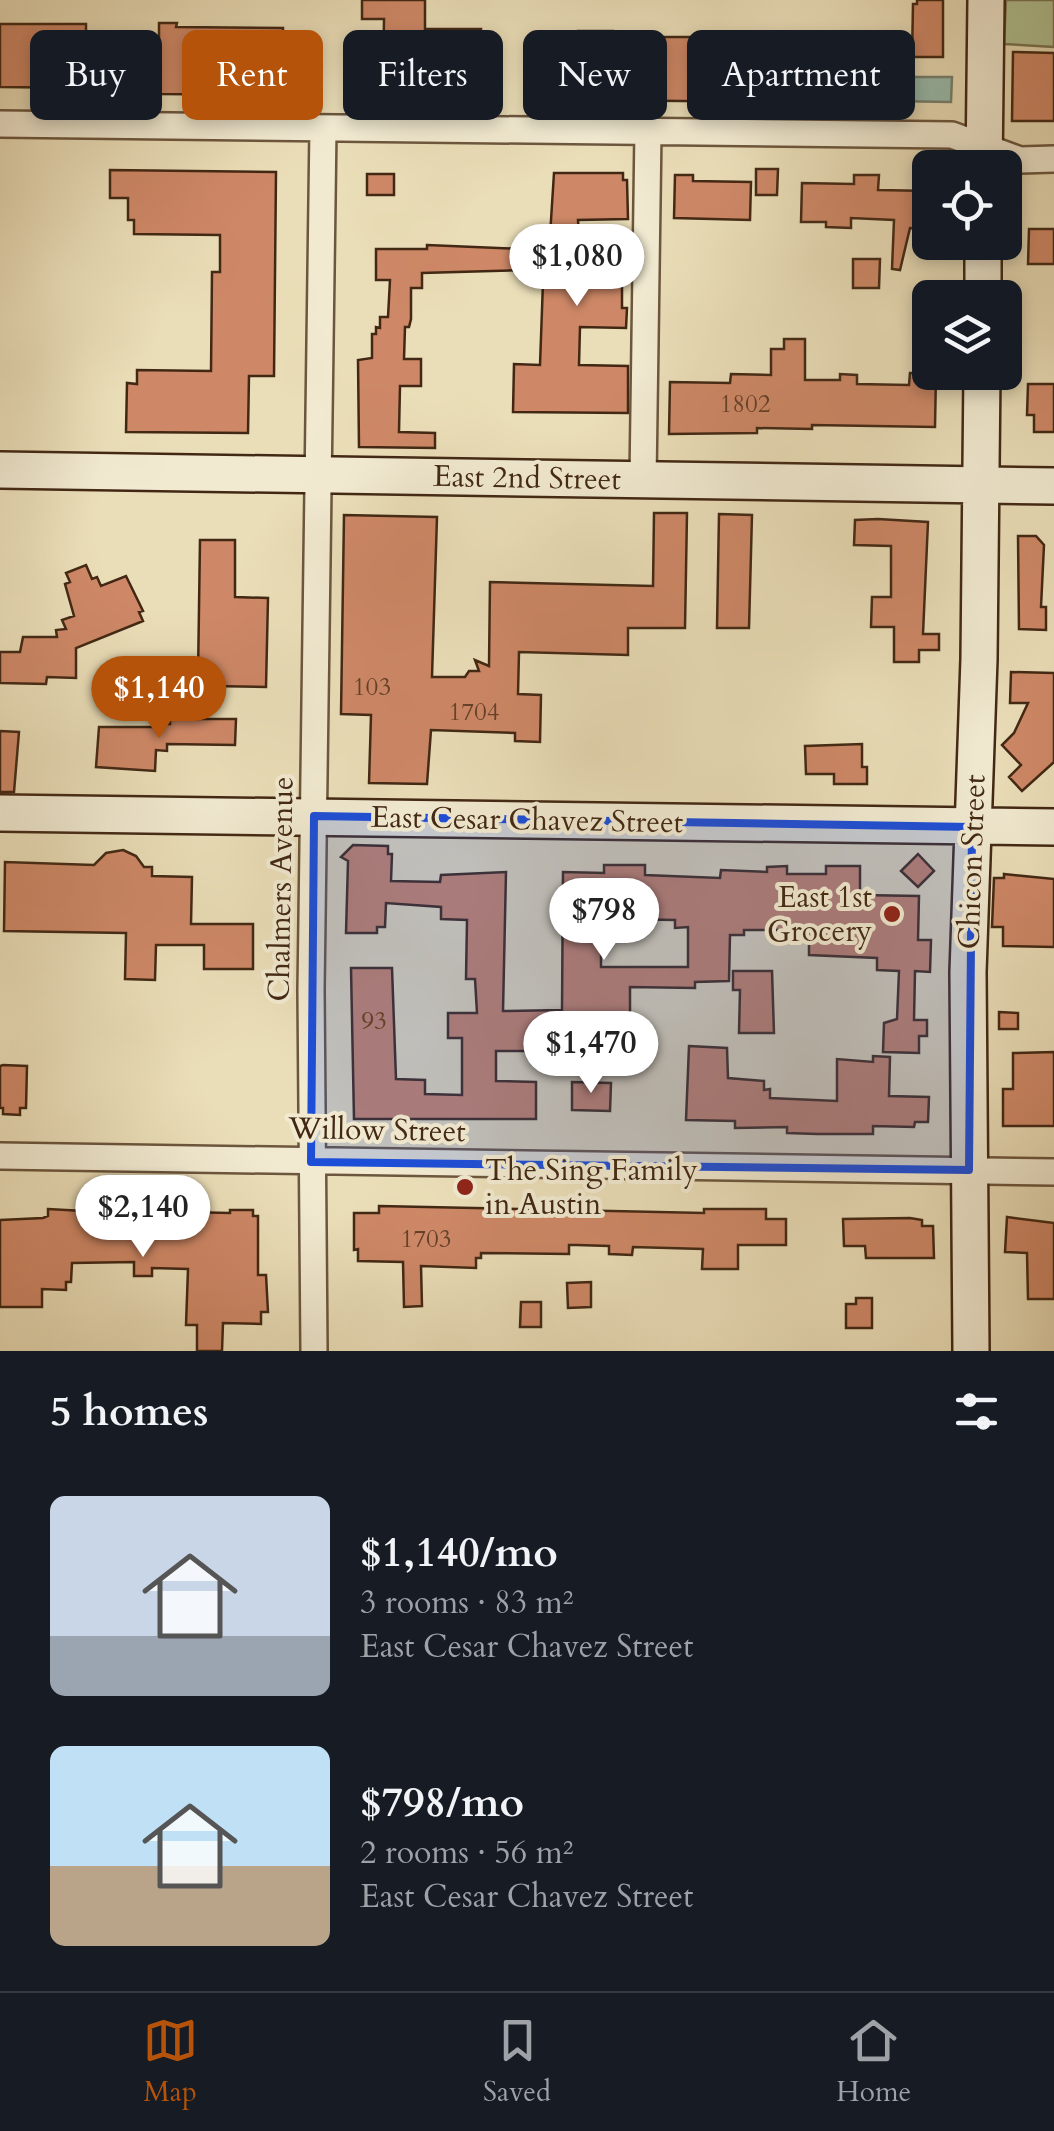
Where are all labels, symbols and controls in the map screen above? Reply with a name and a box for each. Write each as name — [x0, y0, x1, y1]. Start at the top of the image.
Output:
chip: Buy — [30, 30, 162, 120]
chip: Rent — [182, 30, 323, 120]
chip: Filters — [343, 30, 503, 120]
chip: New — [523, 30, 667, 120]
chip: Apartment — [687, 30, 915, 120]
map controls — [912, 150, 1022, 390]
button: locate — [912, 150, 1022, 260]
pin: $1,080 — [496, 224, 658, 309]
text: $1,080 — [531, 234, 623, 278]
button: layers — [912, 280, 1022, 390]
house number: 1802 — [719, 387, 771, 421]
street label: East 2nd Street — [433, 456, 622, 500]
pin: $1,140 — [78, 656, 240, 741]
text: $1,140 — [113, 666, 205, 710]
house number: 103 — [353, 670, 391, 704]
house number: 1704 — [448, 695, 500, 729]
street label: Chicon Street — [948, 773, 996, 950]
street label: Chalmers Avenue — [259, 776, 303, 1002]
street label: East Cesar Chavez Street — [370, 797, 684, 843]
place label: East 1st Grocery — [767, 877, 873, 952]
pin: $798 — [545, 878, 663, 963]
text: $798 — [571, 888, 637, 932]
marker: East 1st Grocery — [881, 903, 903, 925]
house number: 93 — [361, 1004, 387, 1038]
pin: $1,470 — [510, 1011, 672, 1096]
text: $1,470 — [545, 1021, 637, 1065]
street label: Willow Street — [287, 1108, 467, 1152]
place label: The Sing Family in Austin — [485, 1150, 698, 1225]
pin: $2,140 — [62, 1175, 224, 1260]
marker: The Sing Family in Austin — [454, 1176, 476, 1198]
text: $2,140 — [97, 1185, 189, 1229]
house number: 1703 — [400, 1222, 452, 1256]
text: 5 homes — [50, 1383, 208, 1440]
icon: filters — [949, 1384, 1004, 1439]
text: $1,140/mo — [360, 1524, 558, 1581]
icon: home — [130, 1536, 250, 1656]
text: 3 rooms · 83 m² — [360, 1581, 573, 1625]
text: East Cesar Chavez Street — [360, 1625, 693, 1669]
text: $798/mo — [360, 1774, 524, 1831]
icon: home — [130, 1786, 250, 1906]
text: 2 rooms · 56 m² — [360, 1831, 573, 1875]
text: East Cesar Chavez Street — [360, 1875, 693, 1919]
tab: Map — [143, 2013, 198, 2111]
tab: Saved — [483, 2013, 551, 2111]
tab: Home — [836, 2013, 911, 2111]

